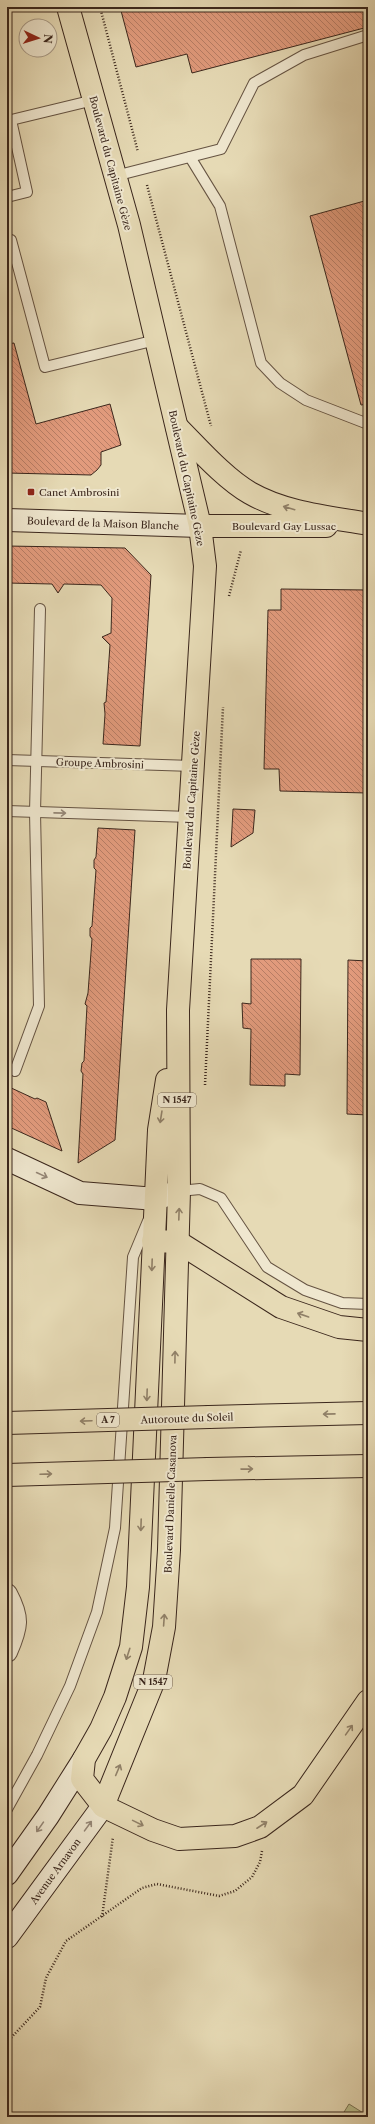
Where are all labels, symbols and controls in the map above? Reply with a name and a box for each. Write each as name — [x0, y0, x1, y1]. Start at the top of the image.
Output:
north arrow — [18, 18, 58, 58]
text: N — [41, 33, 55, 44]
street label: Boulevard du Capitaine Gèze — [86, 94, 135, 232]
street label: Boulevard du Capitaine Gèze — [166, 409, 207, 548]
place label: Canet Ambrosini — [39, 486, 119, 499]
marker: Canet Ambrosini — [26, 487, 36, 497]
one-way arrow — [282, 504, 295, 511]
street label: Boulevard de la Maison Blanche — [27, 514, 180, 533]
street label: Boulevard Gay Lussac — [232, 520, 336, 533]
street label: Boulevard du Capitaine Gèze — [180, 730, 203, 870]
street label: Groupe Ambrosini — [56, 755, 144, 772]
one-way arrow — [53, 809, 66, 816]
road number: N 1547 — [158, 1093, 196, 1107]
one-way arrow — [157, 1111, 165, 1124]
one-way arrow — [36, 1172, 48, 1179]
one-way arrow — [175, 1208, 183, 1221]
one-way arrow — [148, 1258, 156, 1271]
one-way arrow — [297, 1310, 309, 1318]
one-way arrow — [171, 1351, 179, 1364]
one-way arrow — [143, 1388, 150, 1401]
street label: Autoroute du Soleil — [139, 1410, 234, 1427]
one-way arrow — [323, 1410, 336, 1418]
road number: A 7 — [97, 1413, 119, 1427]
one-way arrow — [80, 1417, 93, 1425]
street label: Boulevard Danielle Casanova — [162, 1434, 179, 1573]
one-way arrow — [240, 1465, 253, 1473]
one-way arrow — [39, 1470, 52, 1478]
one-way arrow — [137, 1518, 145, 1531]
one-way arrow — [161, 1614, 168, 1627]
one-way arrow — [124, 1648, 131, 1661]
road number: N 1547 — [134, 1675, 172, 1689]
one-way arrow — [345, 1725, 353, 1736]
one-way arrow — [115, 1764, 122, 1776]
one-way arrow — [132, 1820, 144, 1827]
one-way arrow — [84, 1821, 92, 1832]
one-way arrow — [256, 1821, 267, 1829]
one-way arrow — [36, 1822, 44, 1833]
street label: Avenue Arnavon — [27, 1835, 84, 1908]

